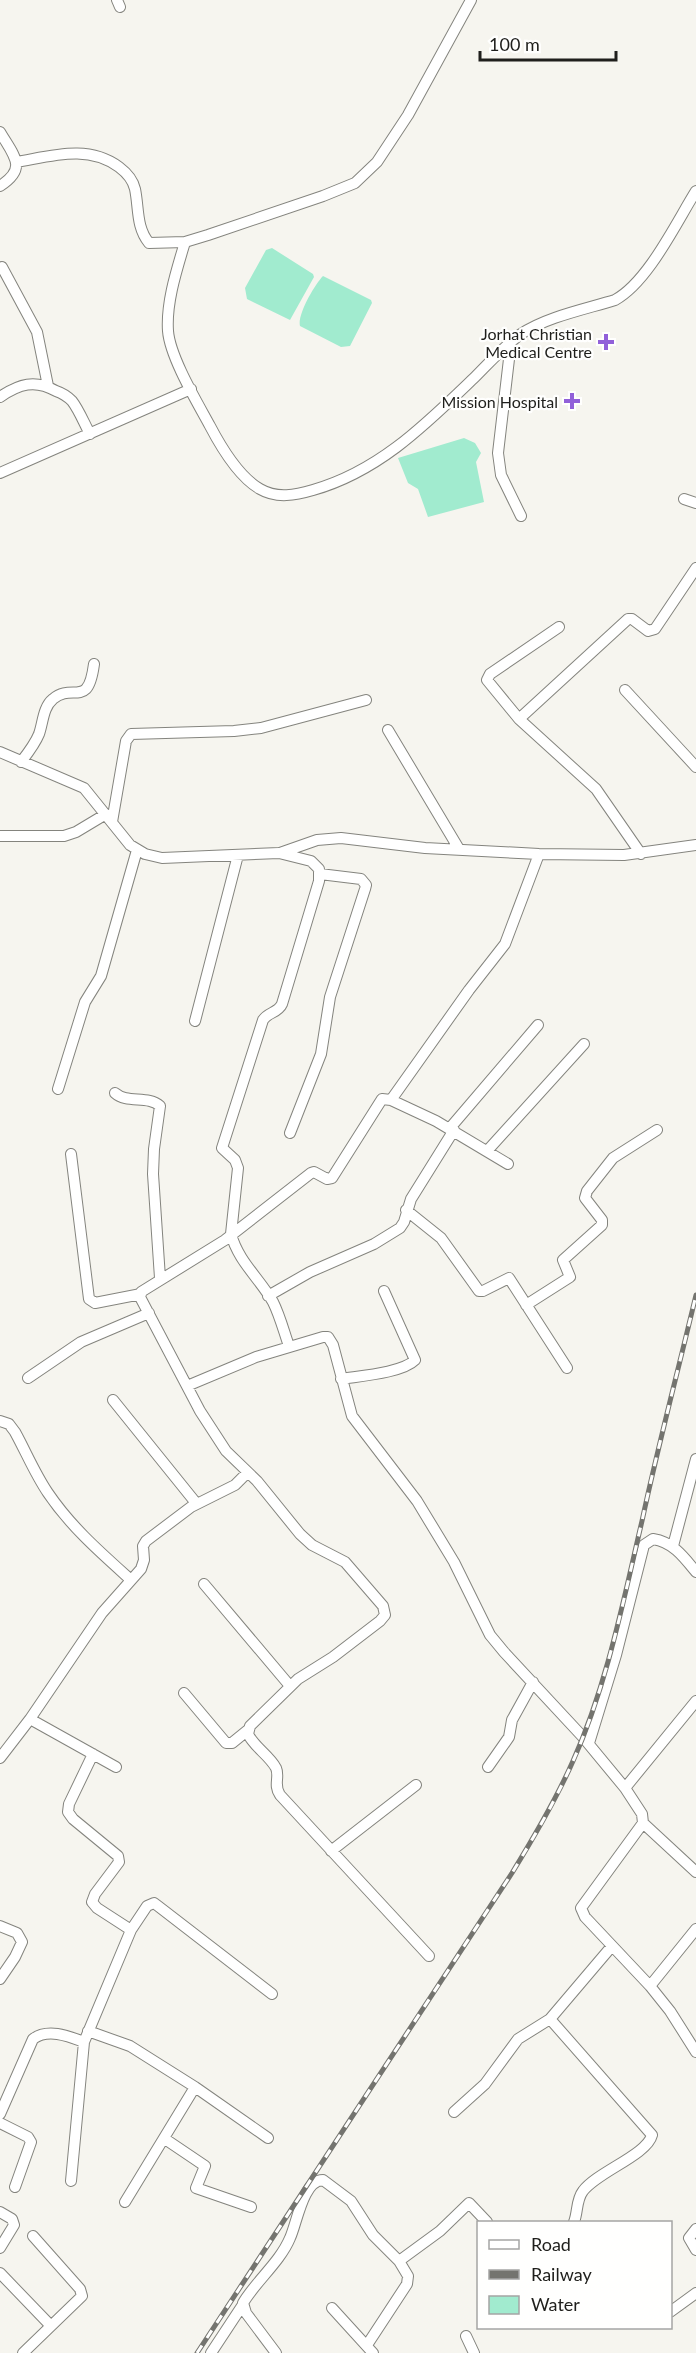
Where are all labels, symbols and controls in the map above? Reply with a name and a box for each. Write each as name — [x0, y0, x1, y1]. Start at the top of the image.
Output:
scale bar — [480, 24, 616, 62]
text: 100 m — [489, 33, 540, 55]
place label: Jorhat Christian Medical Centre — [481, 324, 592, 361]
marker: Jorhat Christian Medical Centre — [597, 333, 615, 351]
place label: Mission Hospital — [441, 392, 558, 411]
marker: Mission Hospital — [563, 392, 581, 410]
legend — [477, 2221, 672, 2329]
text: Road — [531, 2233, 571, 2255]
text: Railway — [531, 2263, 592, 2285]
text: Water — [531, 2293, 580, 2315]

